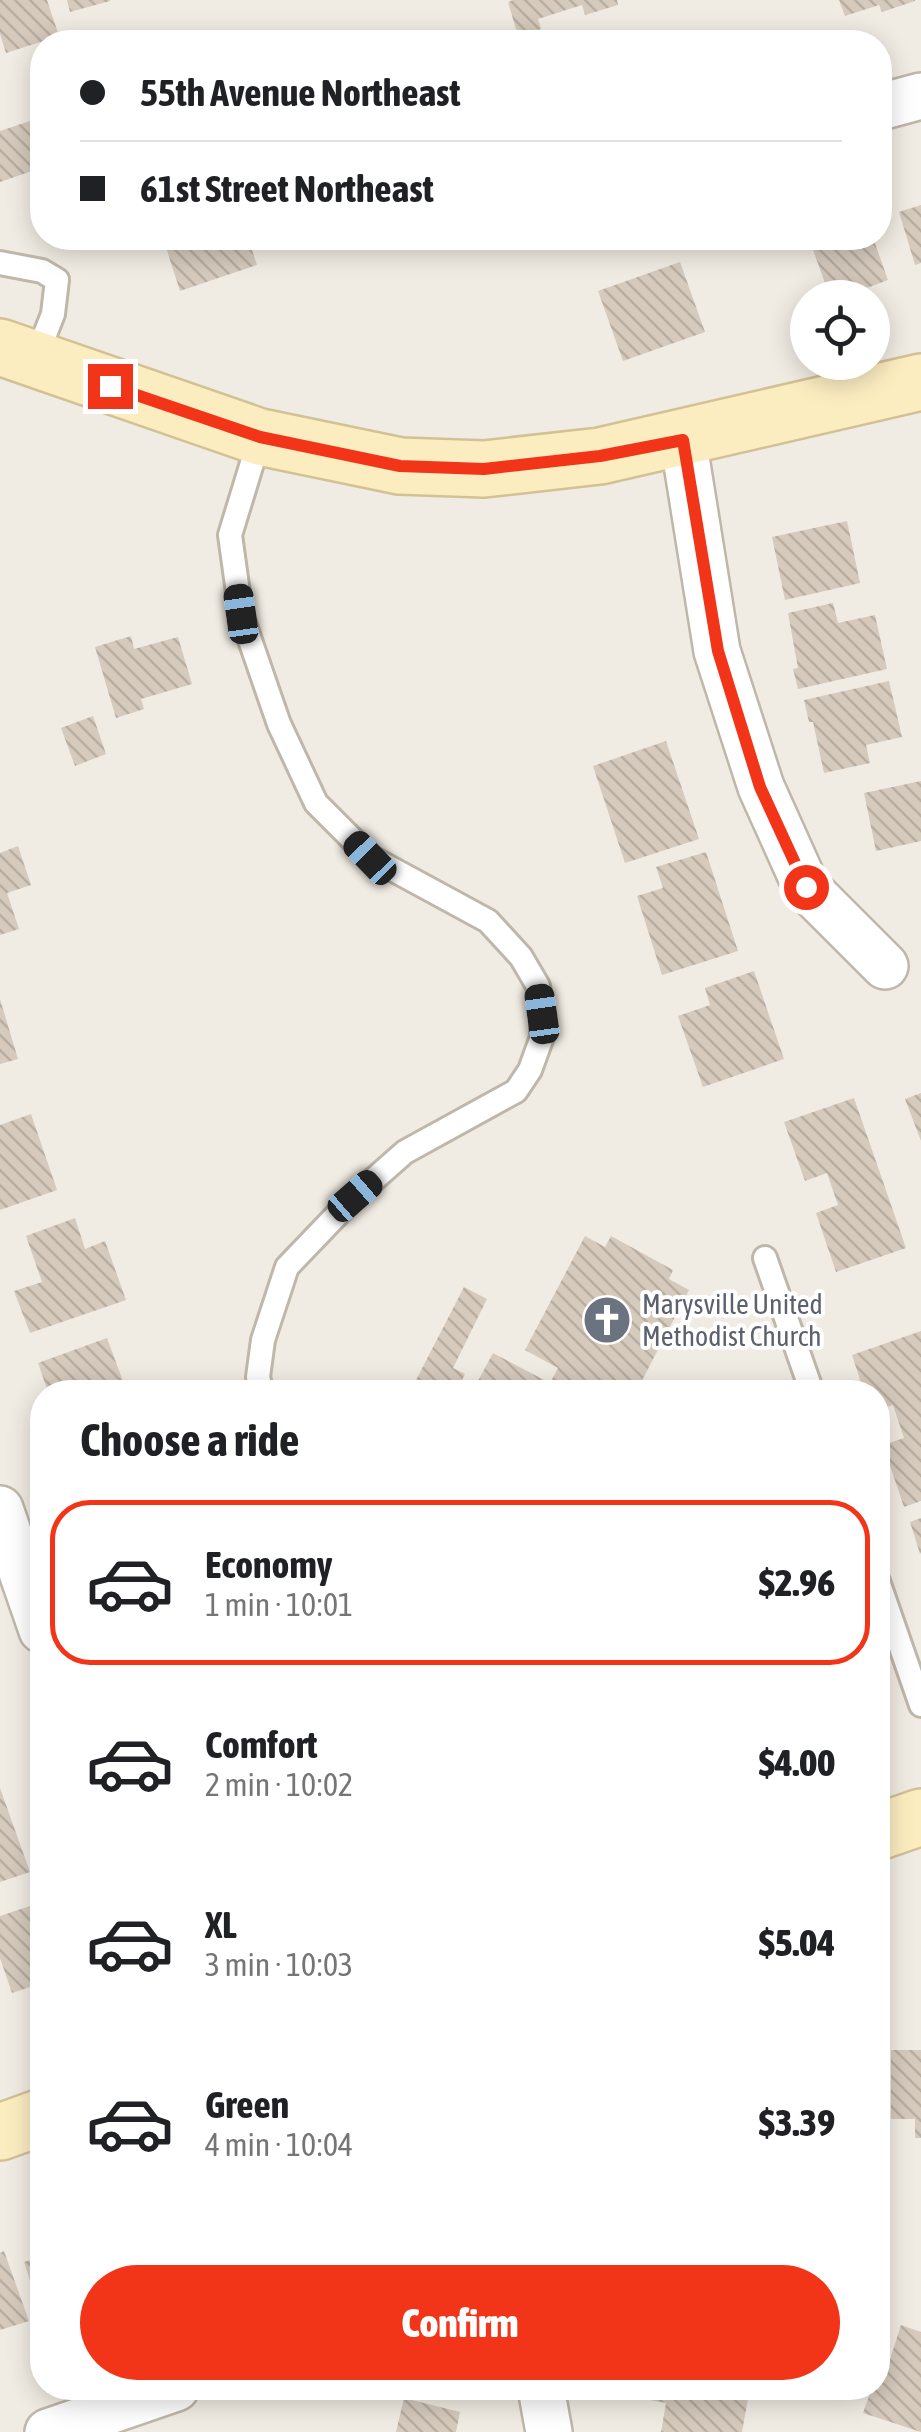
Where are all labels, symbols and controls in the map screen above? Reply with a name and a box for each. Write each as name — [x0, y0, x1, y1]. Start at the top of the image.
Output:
text: 55th Avenue Northeast — [140, 71, 460, 114]
text: 61st Street Northeast — [140, 167, 434, 210]
map controls — [790, 280, 890, 380]
button: locate — [790, 280, 890, 380]
route end — [88, 364, 133, 409]
car — [222, 582, 260, 646]
car — [338, 826, 402, 890]
route start — [784, 865, 829, 910]
car — [523, 982, 561, 1046]
car — [323, 1165, 387, 1227]
place label: Marysville United Methodist Church — [642, 1288, 823, 1352]
church icon: Marysville United Methodist Church — [581, 1294, 633, 1346]
text: Choose a ride — [80, 1414, 299, 1466]
icon: car — [85, 1538, 175, 1628]
text: Economy — [205, 1543, 332, 1586]
text: $2.96 — [759, 1561, 835, 1604]
text: 1 min · 10:01 — [205, 1586, 353, 1623]
icon: car — [85, 1718, 175, 1808]
text: Comfort — [205, 1723, 317, 1766]
text: $4.00 — [759, 1741, 835, 1784]
text: 2 min · 10:02 — [205, 1766, 353, 1803]
icon: car — [85, 1898, 175, 1988]
text: XL — [205, 1903, 237, 1946]
text: $5.04 — [759, 1921, 835, 1964]
text: 3 min · 10:03 — [205, 1946, 353, 1983]
icon: car — [85, 2078, 175, 2168]
text: Green — [205, 2083, 289, 2126]
text: $3.39 — [759, 2101, 835, 2144]
text: 4 min · 10:04 — [205, 2126, 353, 2163]
button: Confirm — [80, 2265, 840, 2380]

